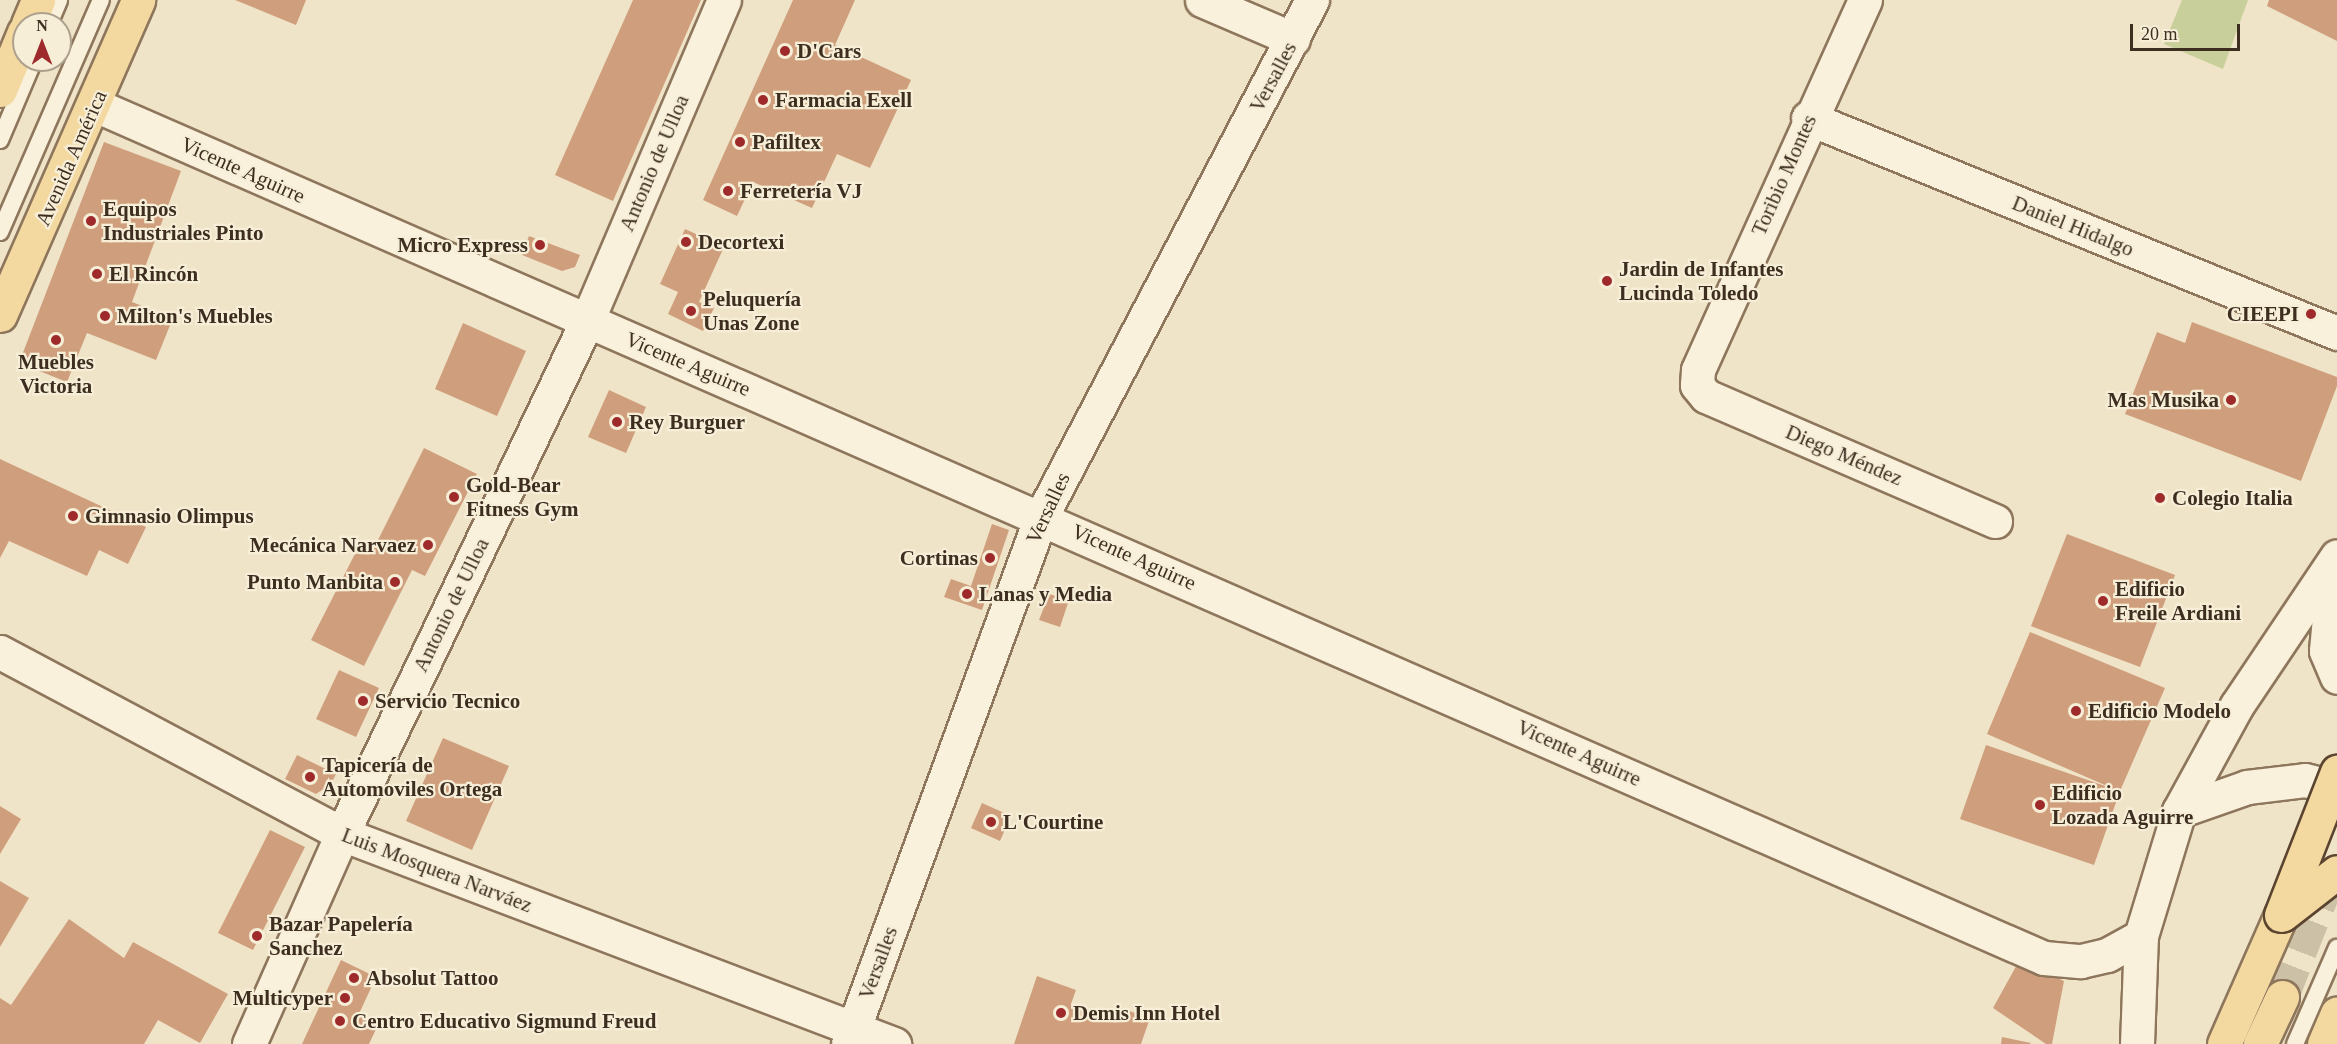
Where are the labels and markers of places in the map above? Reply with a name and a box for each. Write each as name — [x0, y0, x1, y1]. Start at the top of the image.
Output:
place label: D'Cars — [797, 38, 861, 64]
marker: D'Cars — [778, 44, 792, 58]
place label: Farmacia Exell — [775, 87, 912, 113]
marker: Farmacia Exell — [756, 93, 770, 107]
place label: Pafiltex — [752, 129, 821, 155]
marker: Pafiltex — [733, 135, 747, 149]
place label: Ferretería VJ — [740, 178, 863, 204]
marker: Ferretería VJ — [721, 184, 735, 198]
place label: Equipos Industriales Pinto — [103, 196, 263, 246]
marker: Equipos Industriales Pinto — [84, 214, 98, 228]
place label: Decortexi — [698, 229, 784, 255]
place label: Micro Express — [398, 232, 528, 258]
marker: Decortexi — [679, 235, 693, 249]
marker: Micro Express — [533, 238, 547, 252]
place label: Jardin de Infantes Lucinda Toledo — [1619, 256, 1784, 306]
place label: El Rincón — [109, 261, 198, 287]
marker: El Rincón — [90, 267, 104, 281]
marker: Jardin de Infantes Lucinda Toledo — [1600, 274, 1614, 288]
place label: Peluquería Unas Zone — [703, 286, 801, 336]
place label: CIEEPI — [2227, 301, 2299, 327]
place label: Milton's Muebles — [117, 303, 273, 329]
marker: Peluquería Unas Zone — [684, 304, 698, 318]
marker: CIEEPI — [2304, 307, 2318, 321]
marker: Milton's Muebles — [98, 309, 112, 323]
marker: Muebles Victoria — [49, 333, 63, 347]
place label: Muebles Victoria — [18, 349, 94, 399]
place label: Mas Musika — [2108, 387, 2219, 413]
marker: Mas Musika — [2224, 393, 2238, 407]
place label: Rey Burguer — [629, 409, 745, 435]
marker: Rey Burguer — [610, 415, 624, 429]
place label: Gold-Bear Fitness Gym — [466, 472, 579, 522]
place label: Colegio Italia — [2172, 485, 2293, 511]
marker: Gold-Bear Fitness Gym — [447, 490, 461, 504]
marker: Colegio Italia — [2153, 491, 2167, 505]
place label: Gimnasio Olimpus — [85, 503, 254, 529]
marker: Gimnasio Olimpus — [66, 509, 80, 523]
place label: Mecánica Narvaez — [250, 532, 416, 558]
marker: Mecánica Narvaez — [421, 538, 435, 552]
place label: Cortinas — [900, 545, 978, 571]
marker: Cortinas — [983, 551, 997, 565]
place label: Punto Manbita — [247, 569, 383, 595]
marker: Punto Manbita — [388, 575, 402, 589]
place label: Edificio Freile Ardiani — [2115, 576, 2242, 626]
place label: Lanas y Media — [979, 581, 1112, 607]
marker: Lanas y Media — [960, 587, 974, 601]
marker: Edificio Freile Ardiani — [2096, 594, 2110, 608]
place label: Servicio Tecnico — [375, 688, 521, 714]
marker: Servicio Tecnico — [356, 694, 370, 708]
place label: Edificio Modelo — [2088, 698, 2231, 724]
marker: Edificio Modelo — [2069, 704, 2083, 718]
place label: Tapicería de Automoviles Ortega — [322, 752, 502, 802]
marker: Tapicería de Automoviles Ortega — [303, 770, 317, 784]
place label: Edificio Lozada Aguirre — [2052, 780, 2195, 830]
marker: Edificio Lozada Aguirre — [2033, 798, 2047, 812]
place label: L'Courtine — [1003, 809, 1103, 835]
marker: L'Courtine — [984, 815, 998, 829]
place label: Bazar Papelería Sanchez — [269, 911, 413, 961]
marker: Bazar Papelería Sanchez — [250, 929, 264, 943]
place label: Absolut Tattoo — [366, 965, 499, 991]
marker: Absolut Tattoo — [347, 971, 361, 985]
place label: Multicyper — [233, 985, 333, 1011]
marker: Multicyper — [338, 991, 352, 1005]
place label: Demis Inn Hotel — [1073, 1000, 1220, 1026]
marker: Demis Inn Hotel — [1054, 1006, 1068, 1020]
place label: Centro Educativo Sigmund Freud — [352, 1008, 656, 1034]
marker: Centro Educativo Sigmund Freud — [333, 1014, 347, 1028]

